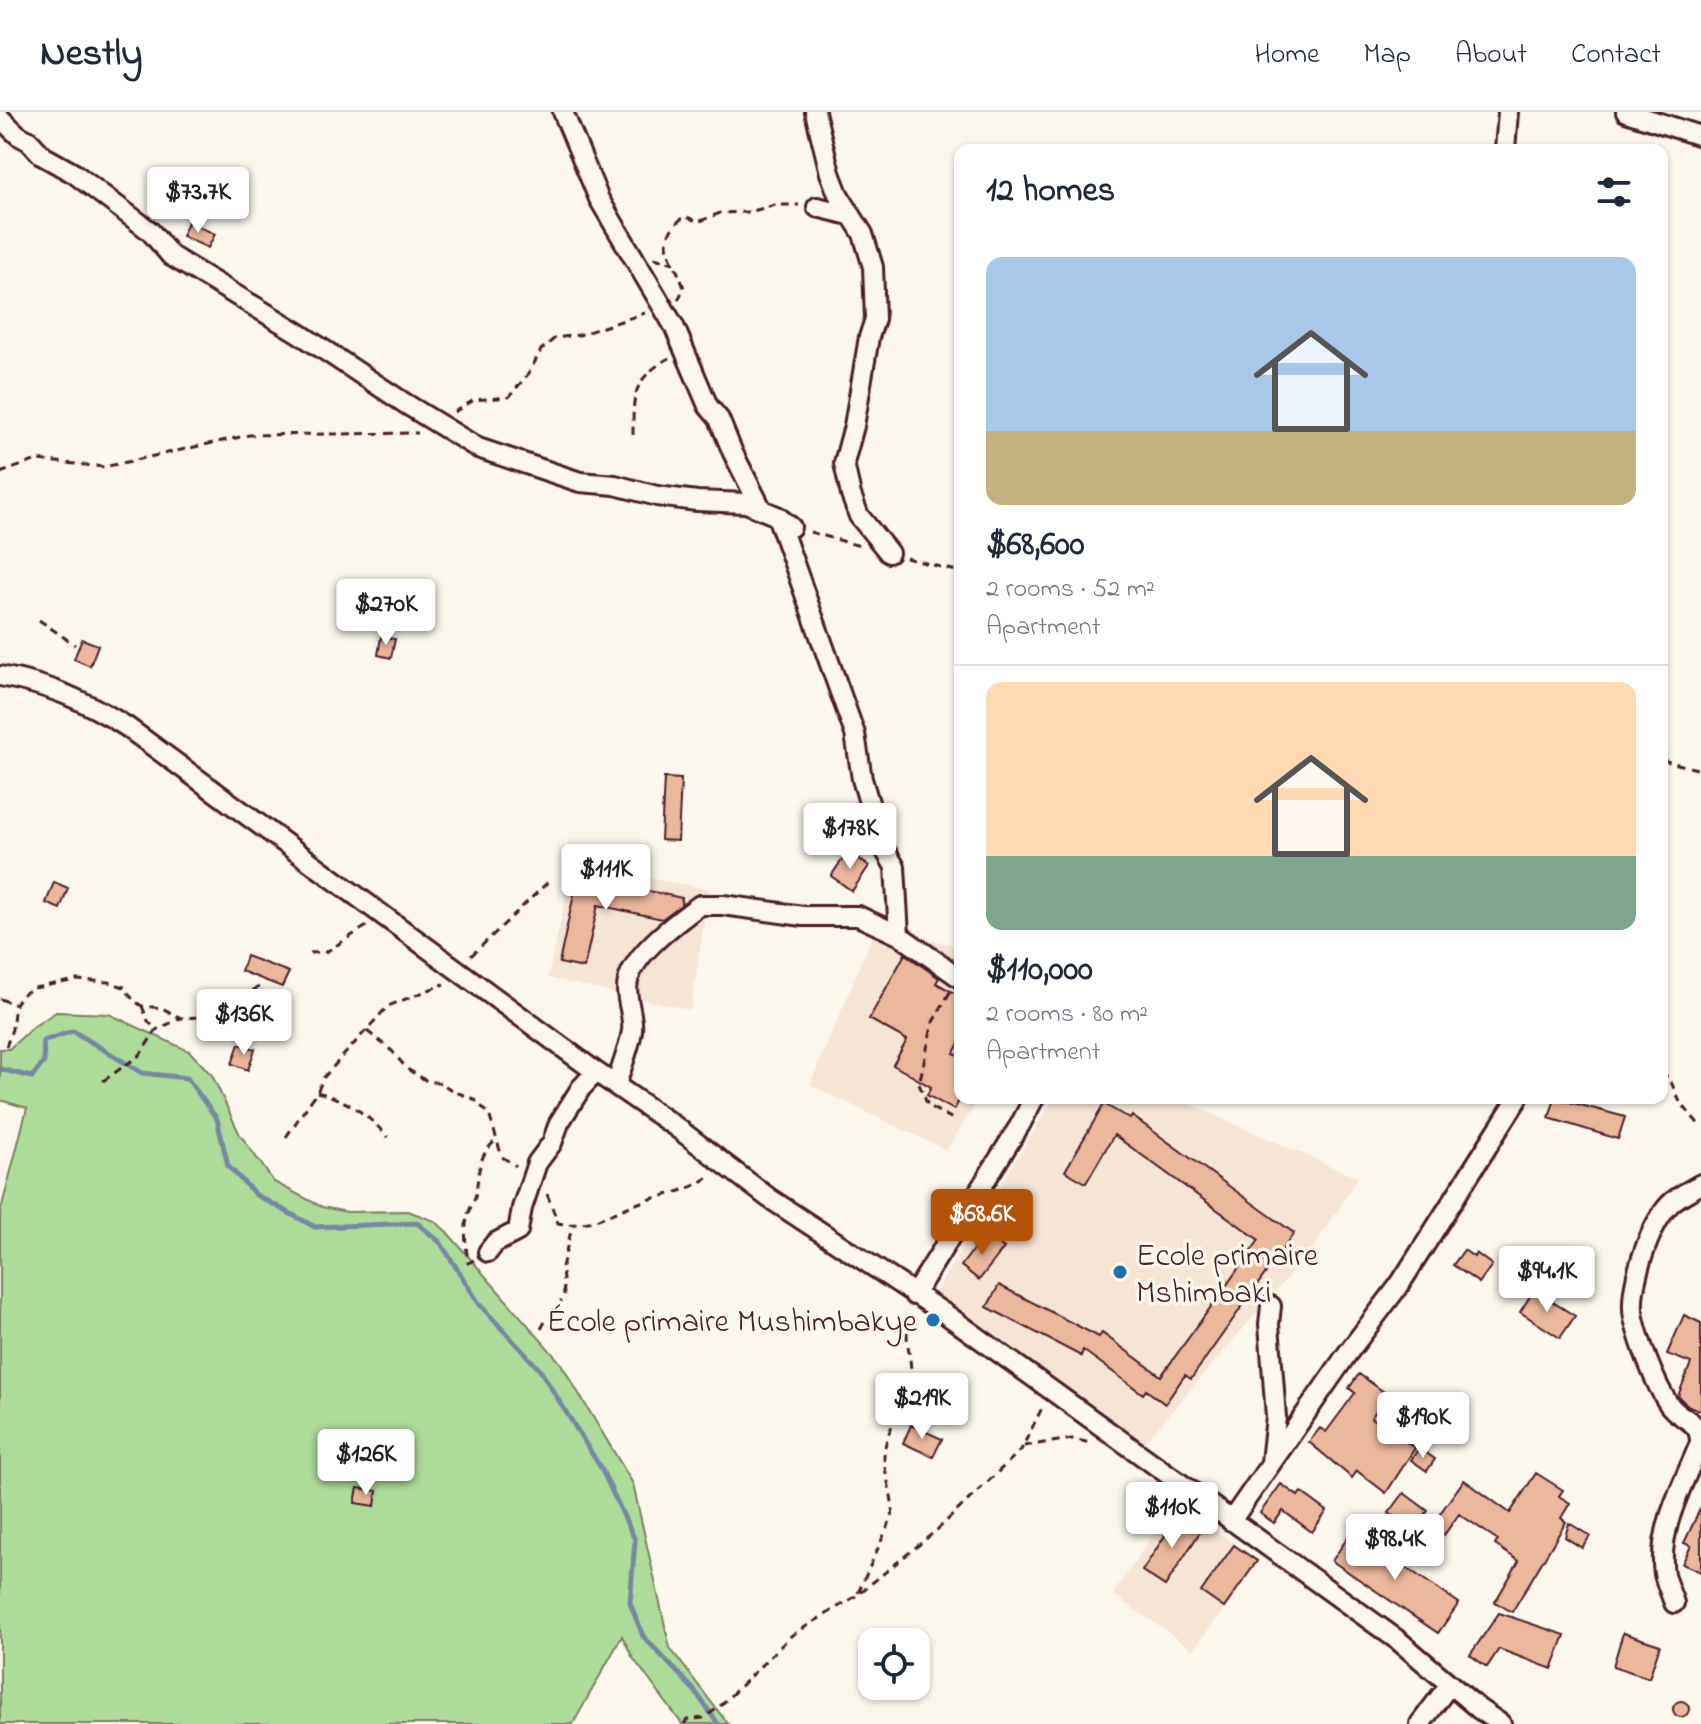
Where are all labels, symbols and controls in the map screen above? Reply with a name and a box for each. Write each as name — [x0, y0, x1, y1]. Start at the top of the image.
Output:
text: Nestly — [40, 27, 142, 83]
text: Home — [1254, 35, 1320, 76]
text: Map — [1364, 35, 1411, 76]
text: About — [1455, 35, 1527, 76]
text: Contact — [1571, 35, 1661, 76]
pin: $73.7K — [133, 167, 263, 235]
text: 12 homes — [986, 167, 1115, 217]
icon: filters — [1592, 170, 1636, 214]
text: $73.7K — [165, 174, 231, 212]
icon: home — [1239, 309, 1383, 453]
text: $68,600 — [986, 521, 1084, 571]
text: 2 rooms · 52 m² — [986, 571, 1155, 609]
pin: $270K — [330, 579, 442, 647]
text: $270K — [354, 586, 418, 624]
text: Apartment — [986, 609, 1100, 647]
icon: home — [1239, 734, 1383, 878]
pin: $178K — [794, 803, 906, 871]
text: $178K — [821, 810, 879, 848]
pin: $111K — [550, 844, 662, 912]
text: $111K — [579, 851, 633, 889]
text: $110,000 — [986, 946, 1093, 996]
pin: $136K — [188, 989, 300, 1057]
text: $136K — [215, 996, 273, 1034]
text: 2 rooms · 80 m² — [986, 996, 1148, 1034]
text: Apartment — [986, 1034, 1100, 1072]
pin: $68.6K — [917, 1189, 1047, 1257]
text: $68.6K — [949, 1196, 1015, 1234]
place label: Ecole primaire Mshimbaki — [1136, 1234, 1319, 1318]
pin: $94.1K — [1482, 1246, 1612, 1314]
text: $94.1K — [1517, 1253, 1577, 1291]
marker: Ecole primaire Mshimbaki — [1111, 1263, 1129, 1281]
place label: École primaire Mushimbakye — [547, 1300, 918, 1347]
marker: École primaire Mushimbakye — [924, 1311, 942, 1329]
pin: $219K — [866, 1373, 978, 1441]
text: $219K — [893, 1380, 951, 1418]
pin: $190K — [1367, 1392, 1479, 1460]
text: $190K — [1395, 1399, 1451, 1437]
pin: $126K — [310, 1429, 422, 1497]
text: $126K — [336, 1436, 396, 1474]
pin: $110K — [1116, 1482, 1228, 1550]
text: $110K — [1144, 1489, 1200, 1527]
pin: $98.4K — [1330, 1514, 1460, 1582]
text: $98.4K — [1364, 1521, 1426, 1559]
map controls — [858, 1628, 930, 1700]
button: locate — [858, 1628, 930, 1700]

